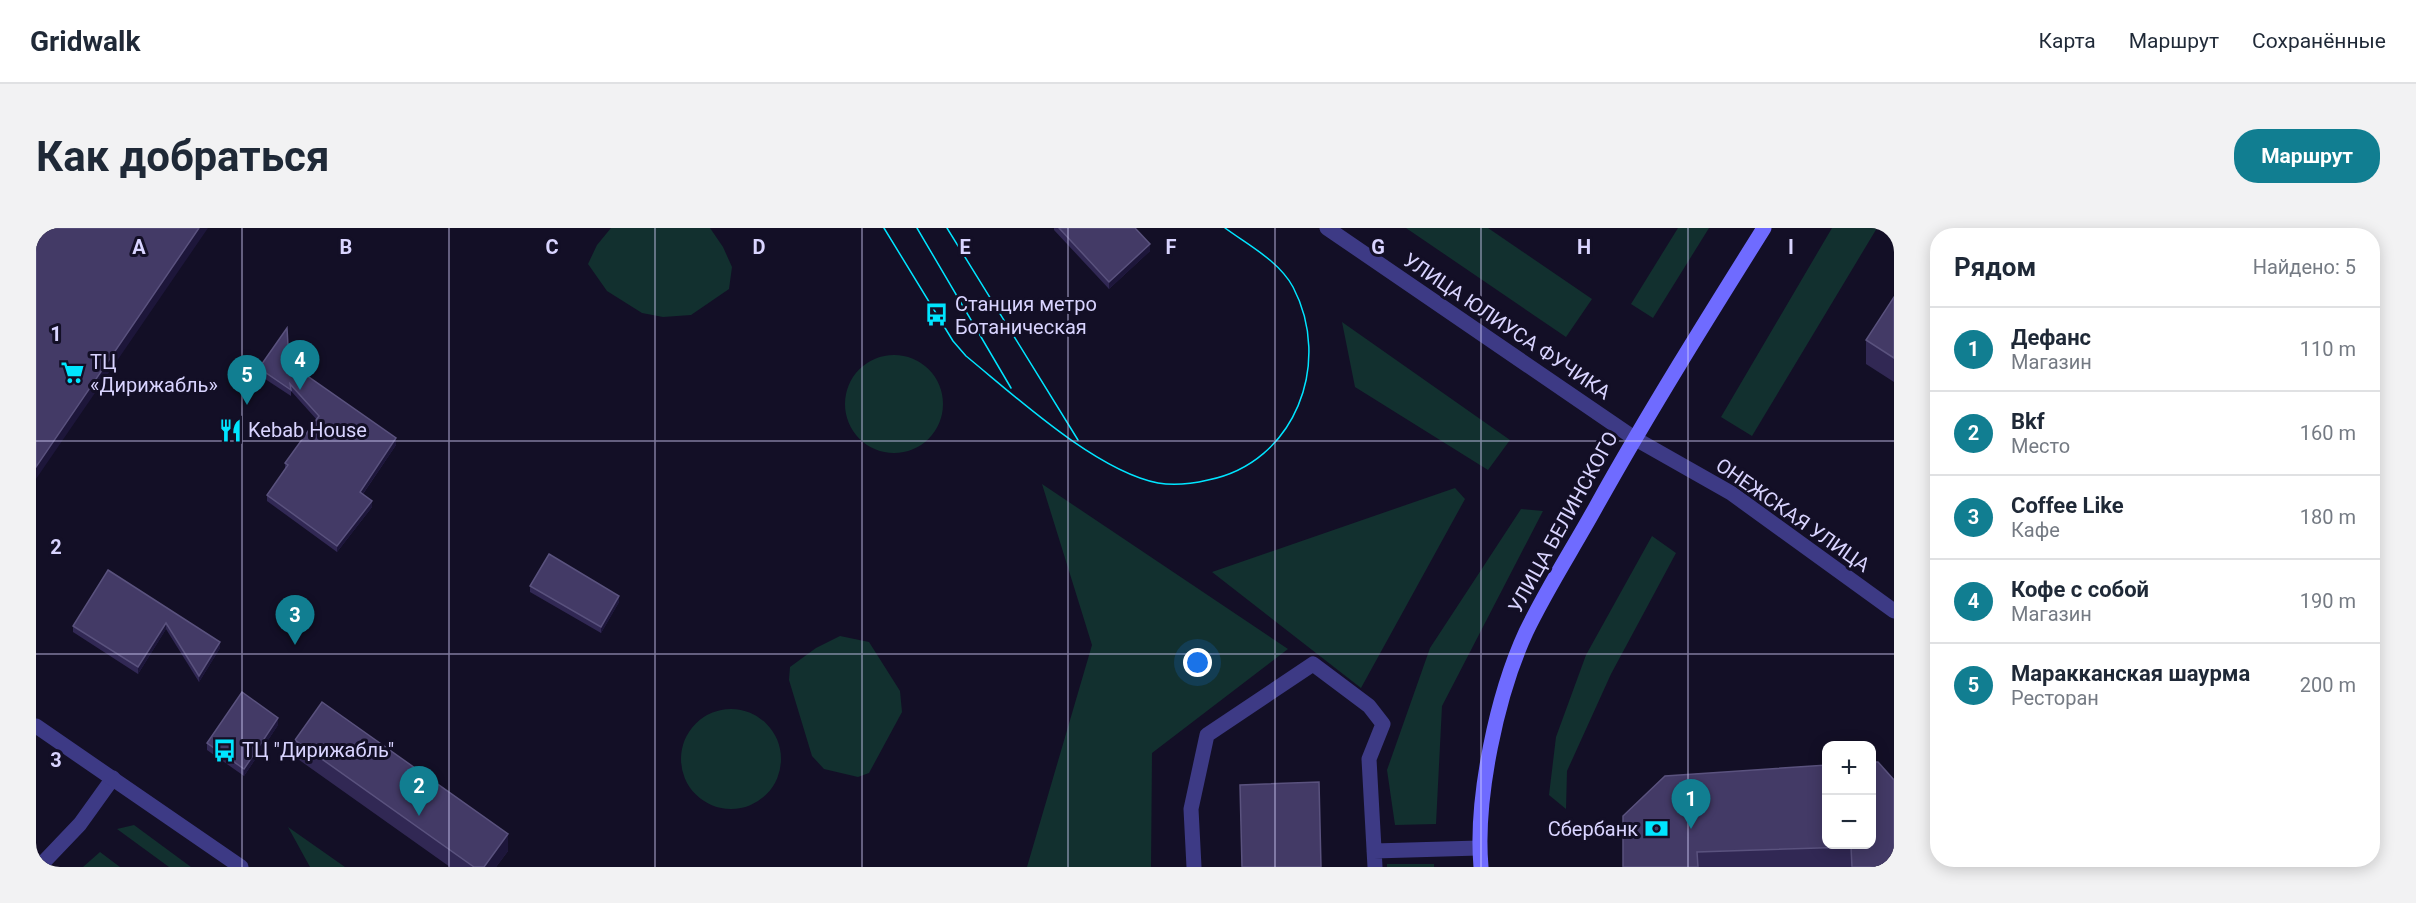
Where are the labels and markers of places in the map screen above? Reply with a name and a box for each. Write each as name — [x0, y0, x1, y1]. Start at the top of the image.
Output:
place label: Станция метро Ботаническая — [955, 292, 1097, 339]
bus stop icon: Станция метро Ботаническая — [924, 302, 950, 328]
pin: 4 — [280, 340, 320, 390]
place label: ТЦ «Дирижабль» — [90, 350, 218, 397]
pin: 5 — [228, 356, 266, 405]
supermarket icon: ТЦ «Дирижабль» — [59, 360, 85, 386]
restaurant icon: Kebab House — [217, 417, 243, 443]
place label: Kebab House — [248, 418, 367, 442]
pin: 3 — [276, 596, 314, 645]
bus stop icon: ТЦ "Дирижабль" — [211, 737, 237, 763]
place label: ТЦ "Дирижабль" — [242, 738, 394, 762]
pin: 2 — [400, 766, 439, 816]
pin: 1 — [1672, 780, 1710, 829]
bank icon: Сбербанк — [1643, 816, 1669, 842]
place label: Сбербанк — [1548, 817, 1638, 841]

